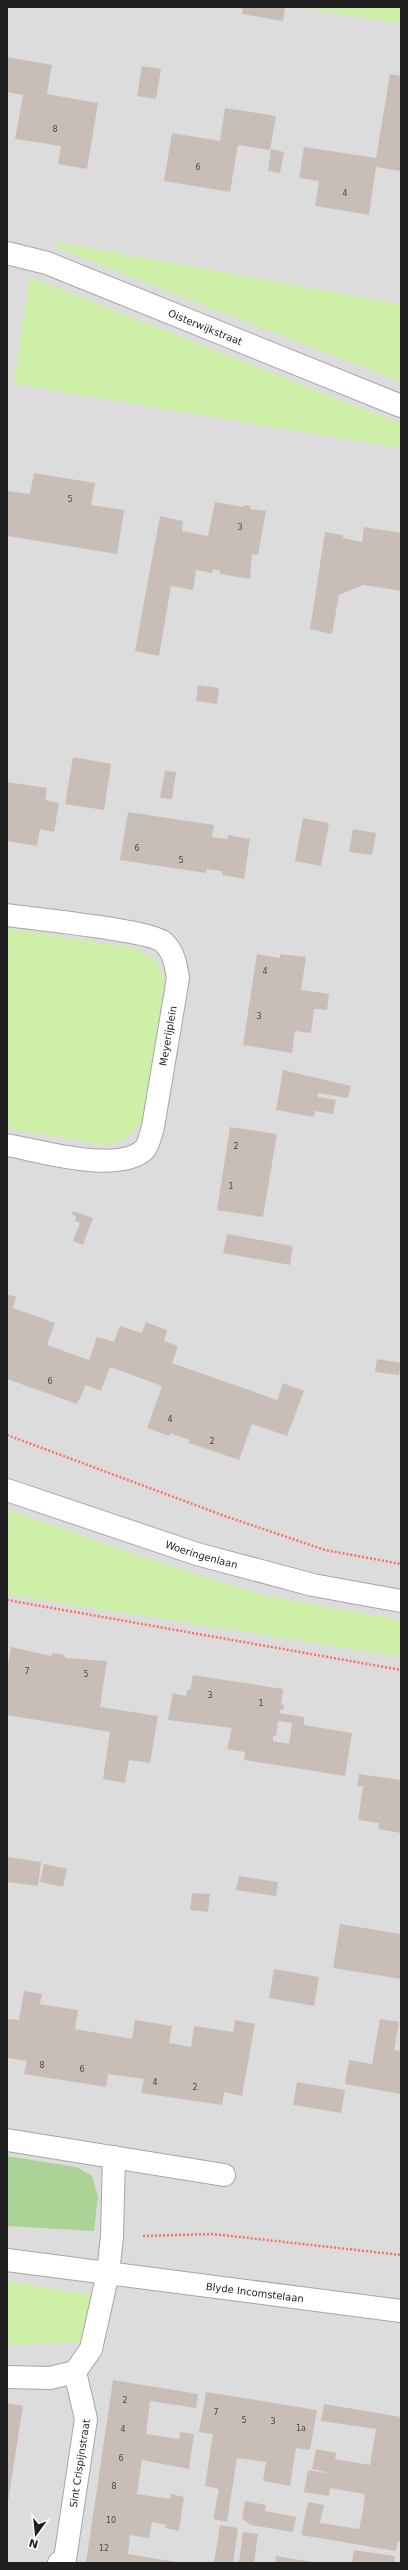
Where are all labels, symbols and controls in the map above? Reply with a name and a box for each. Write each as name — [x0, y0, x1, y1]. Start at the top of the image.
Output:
house number: 8 — [52, 125, 58, 134]
house number: 6 — [195, 163, 201, 172]
house number: 4 — [342, 189, 348, 198]
street label: Oisterwijkstraat — [167, 307, 244, 347]
house number: 5 — [67, 495, 73, 504]
house number: 3 — [237, 523, 243, 532]
house number: 6 — [134, 844, 140, 853]
house number: 5 — [178, 856, 184, 865]
house number: 4 — [262, 967, 268, 976]
street label: Meyerijplein — [157, 1005, 179, 1067]
house number: 3 — [256, 1012, 262, 1021]
house number: 2 — [233, 1142, 239, 1151]
house number: 1 — [228, 1182, 234, 1191]
house number: 6 — [47, 1377, 53, 1386]
house number: 4 — [167, 1415, 173, 1424]
house number: 2 — [209, 1437, 215, 1446]
street label: Woeringenlaan — [164, 1538, 239, 1570]
house number: 7 — [24, 1667, 30, 1676]
house number: 5 — [83, 1670, 89, 1679]
house number: 3 — [207, 1691, 213, 1700]
house number: 1 — [258, 1699, 264, 1708]
house number: 8 — [39, 2061, 45, 2070]
house number: 6 — [79, 2065, 85, 2074]
house number: 4 — [152, 2078, 158, 2087]
house number: 2 — [192, 2083, 198, 2092]
street label: Blyde Incomstelaan — [205, 2280, 305, 2304]
house number: 2 — [122, 2396, 128, 2405]
house number: 7 — [213, 2408, 219, 2417]
house number: 5 — [241, 2416, 247, 2425]
house number: 3 — [270, 2417, 276, 2426]
street label: Sint Crispijnstraat — [67, 2418, 91, 2508]
house number: 1a — [296, 2424, 306, 2433]
house number: 4 — [120, 2425, 126, 2434]
house number: 6 — [118, 2454, 124, 2463]
house number: 8 — [111, 2482, 117, 2491]
north arrow — [16, 2514, 56, 2554]
house number: 10 — [106, 2516, 116, 2525]
text: N — [27, 2536, 40, 2551]
house number: 12 — [99, 2544, 109, 2553]

